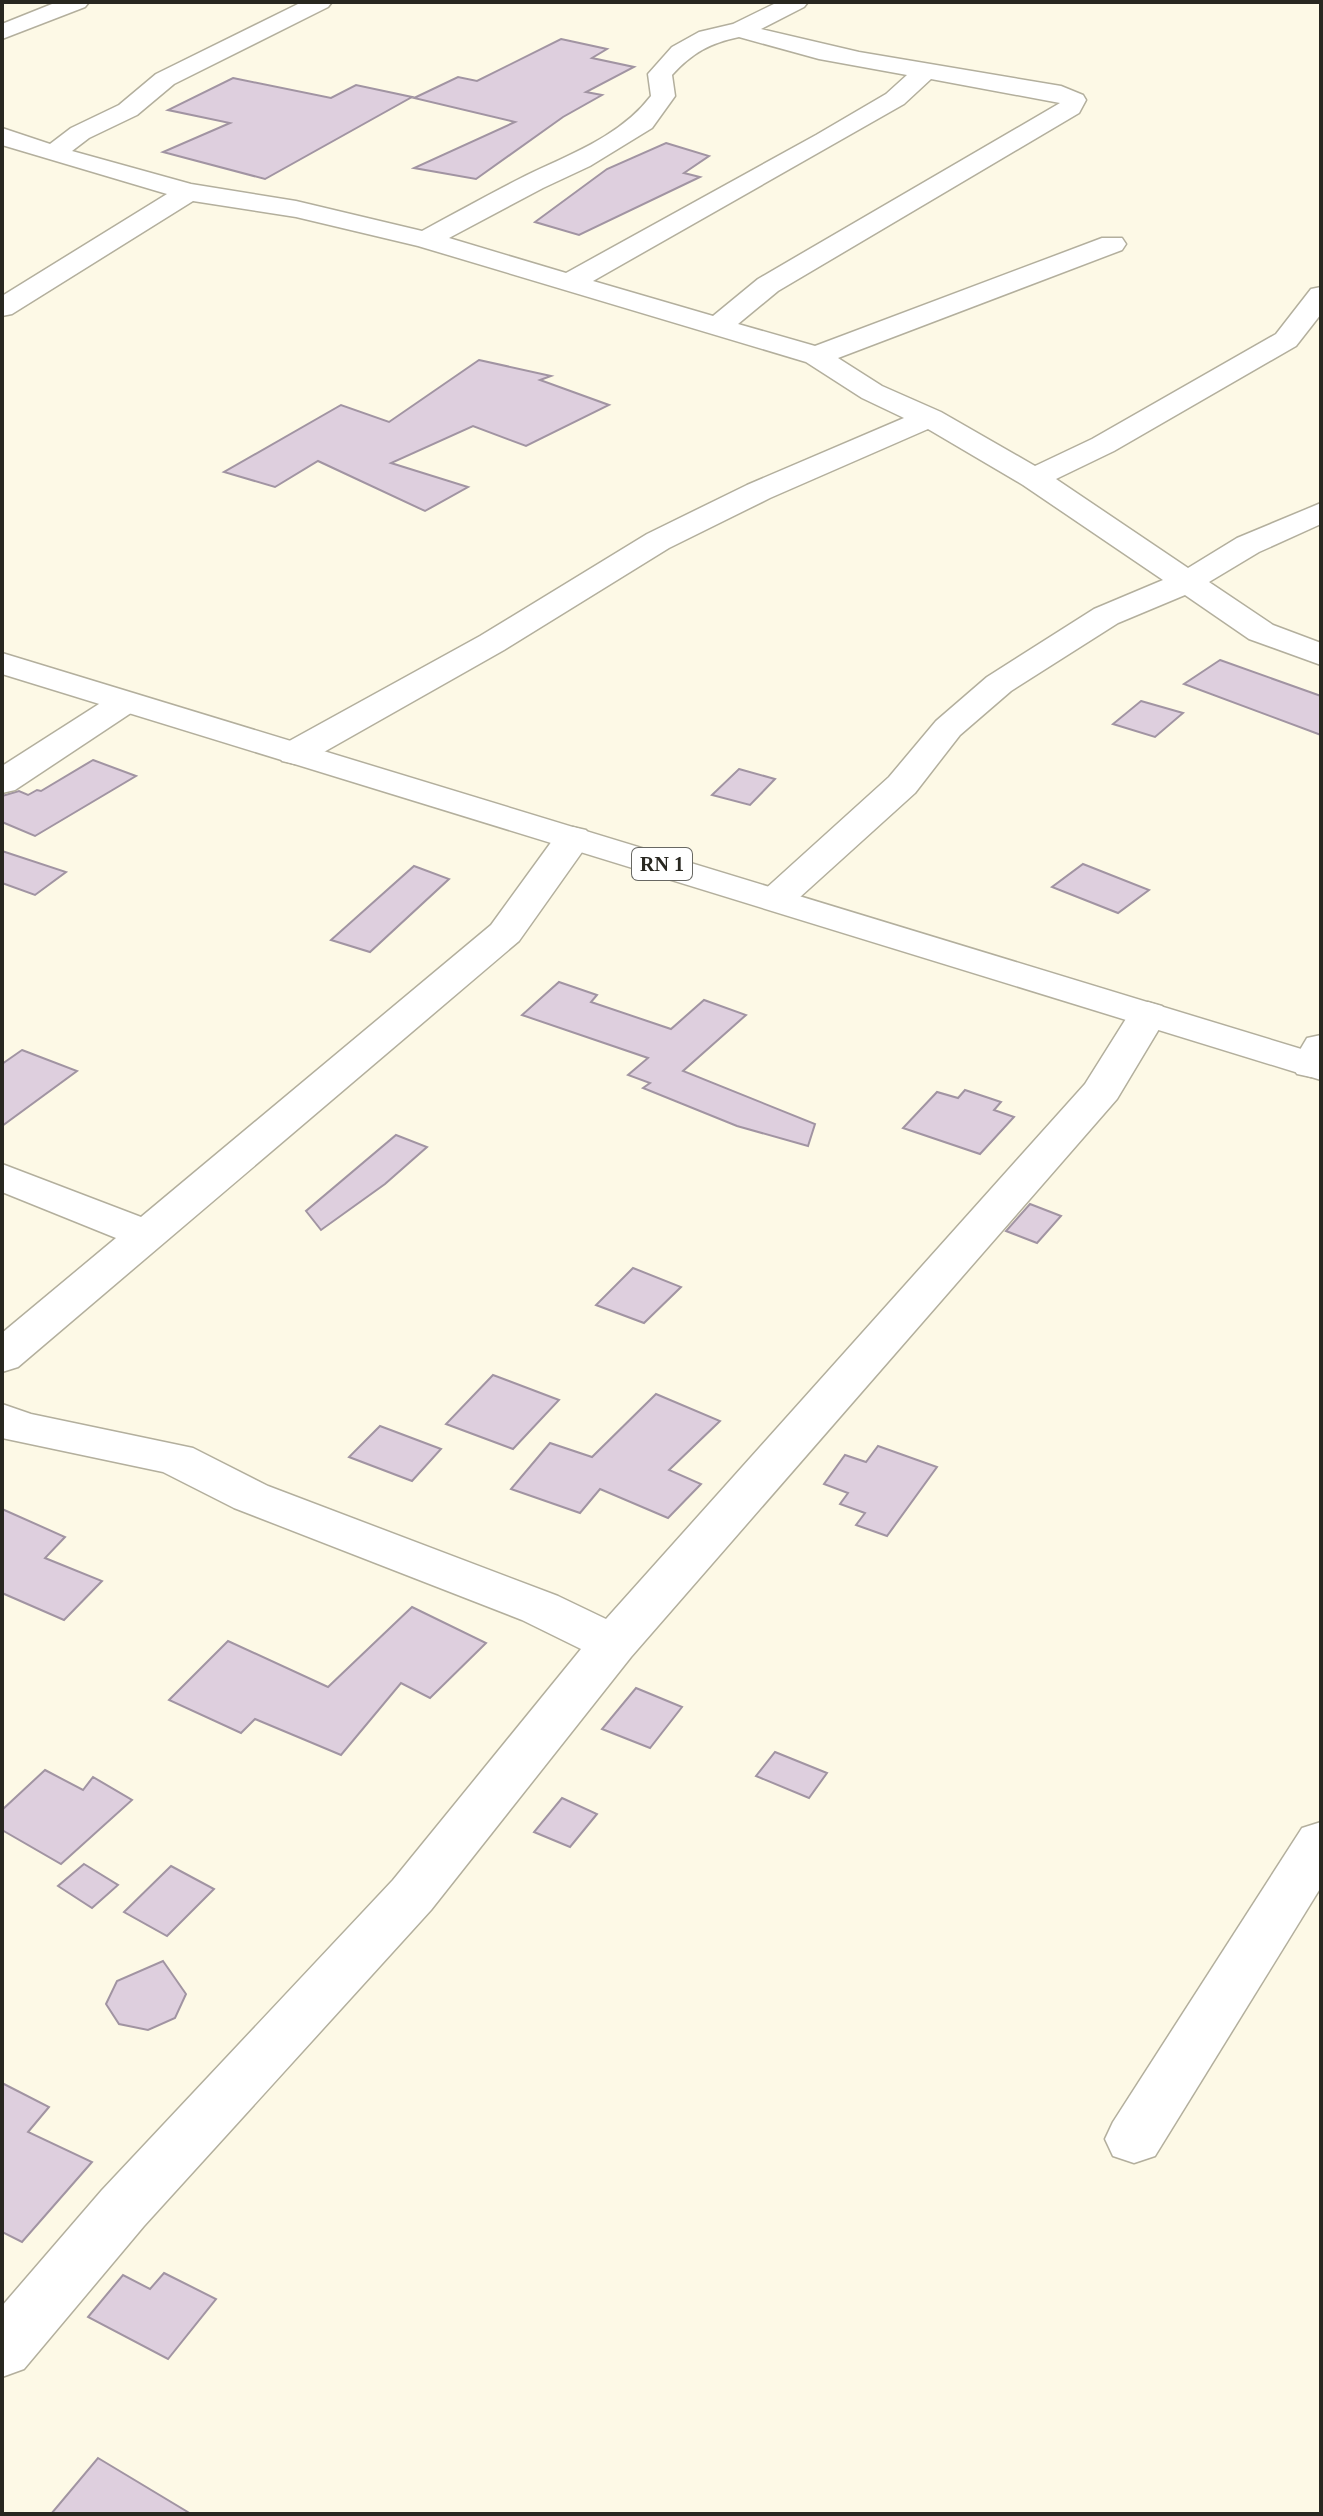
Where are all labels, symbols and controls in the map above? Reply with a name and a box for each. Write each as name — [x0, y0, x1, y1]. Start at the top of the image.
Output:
road number: RN 1 — [632, 848, 692, 880]

